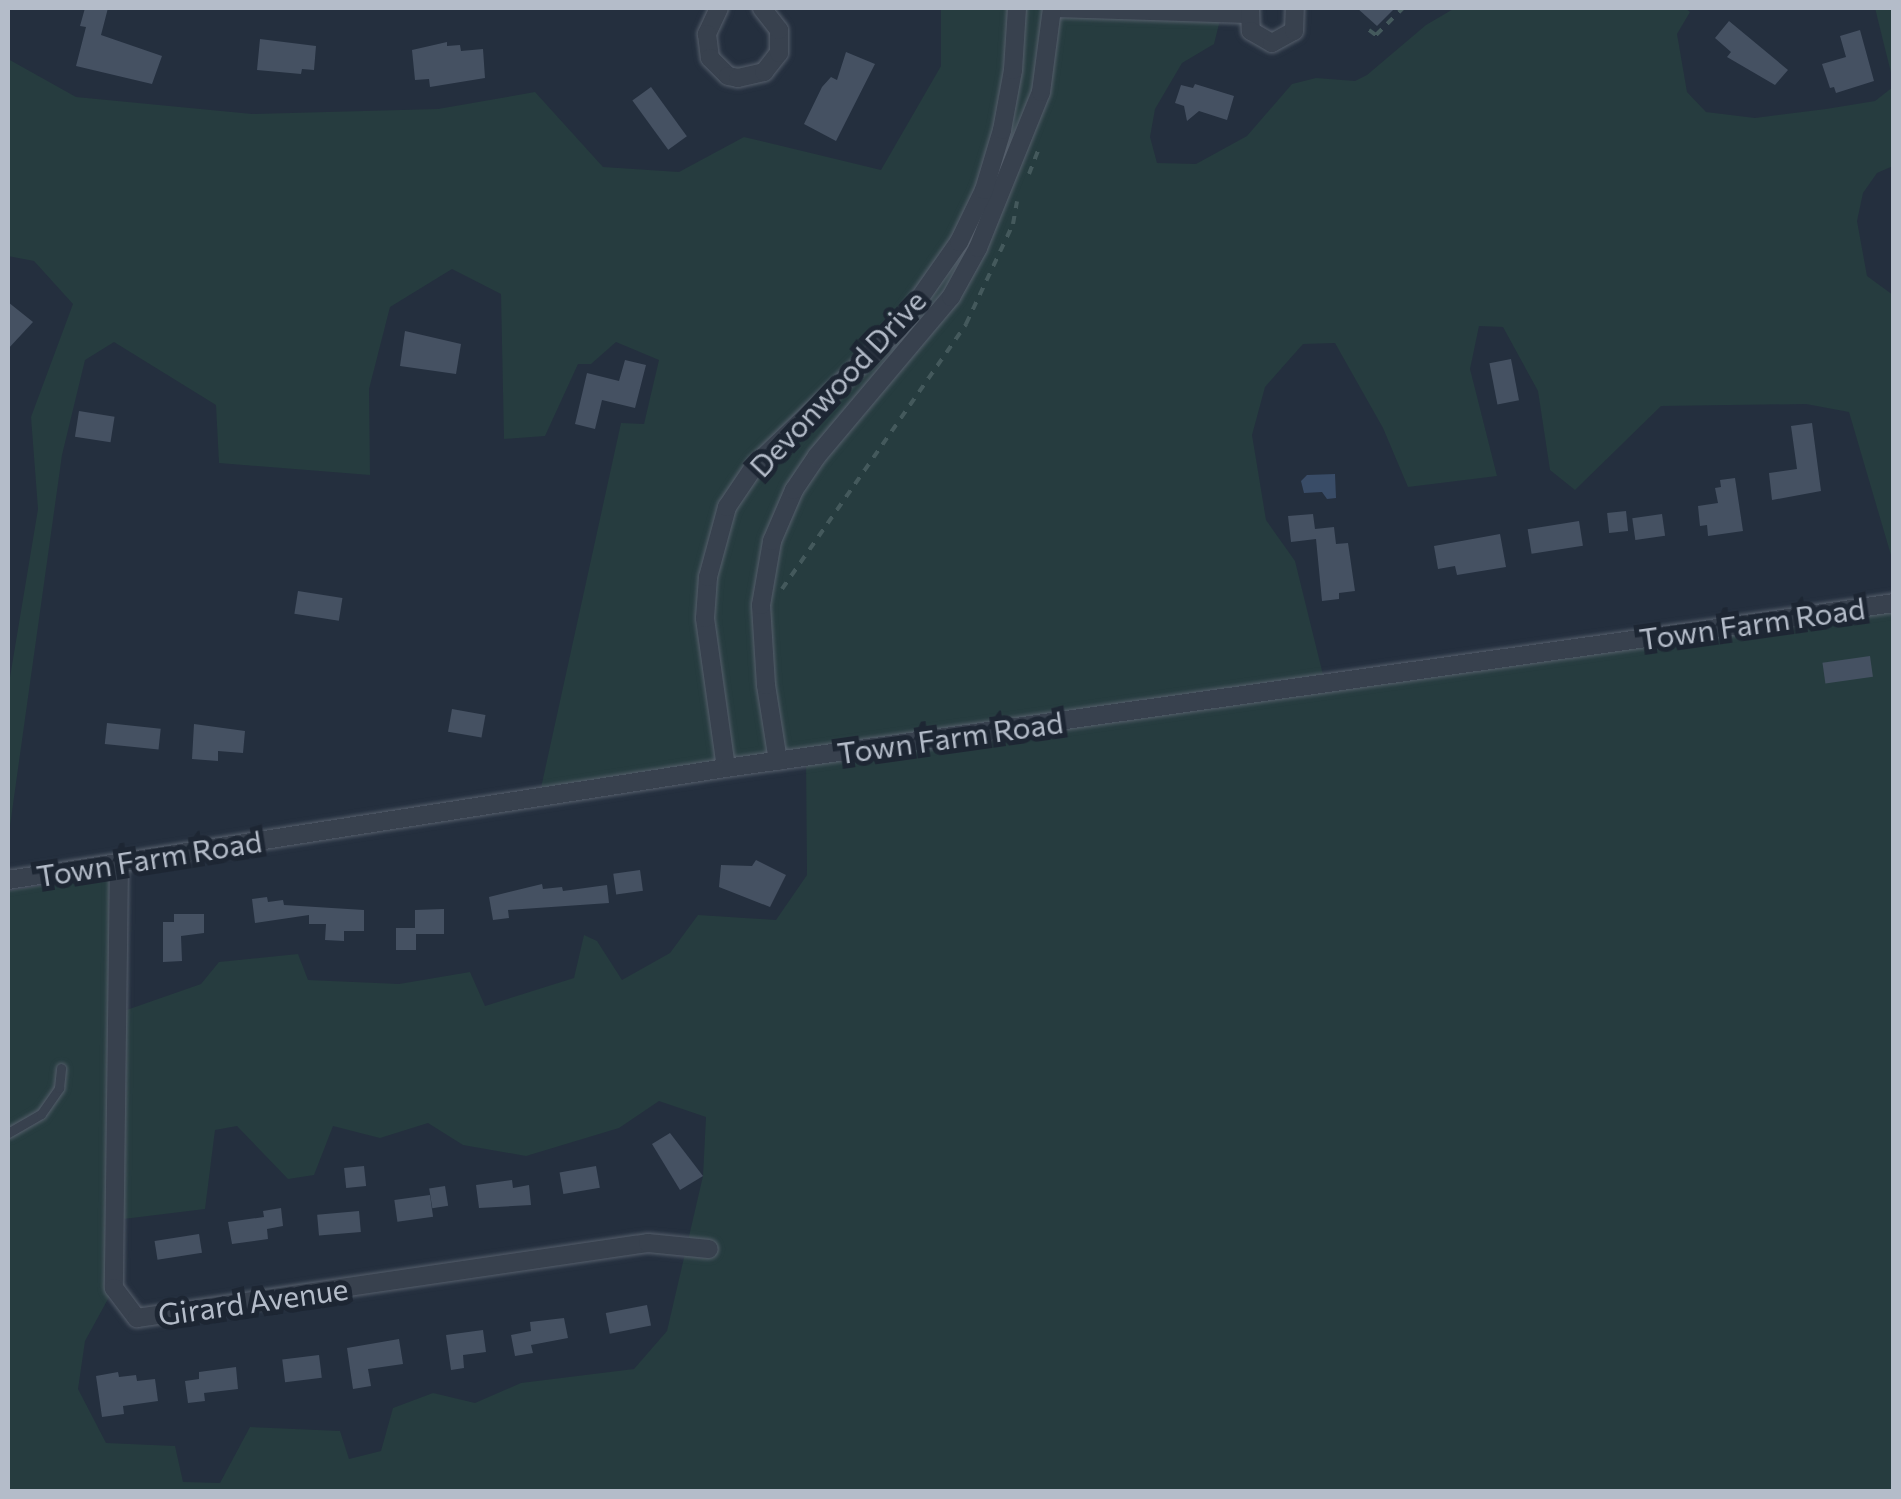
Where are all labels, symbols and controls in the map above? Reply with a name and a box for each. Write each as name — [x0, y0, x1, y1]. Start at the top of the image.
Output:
street label: Devonwood Drive — [741, 282, 933, 484]
street label: Town Farm Road — [1637, 589, 1867, 657]
street label: Town Farm Road — [835, 703, 1065, 771]
street label: Town Farm Road — [34, 822, 264, 894]
street label: Girard Avenue — [156, 1270, 350, 1332]

